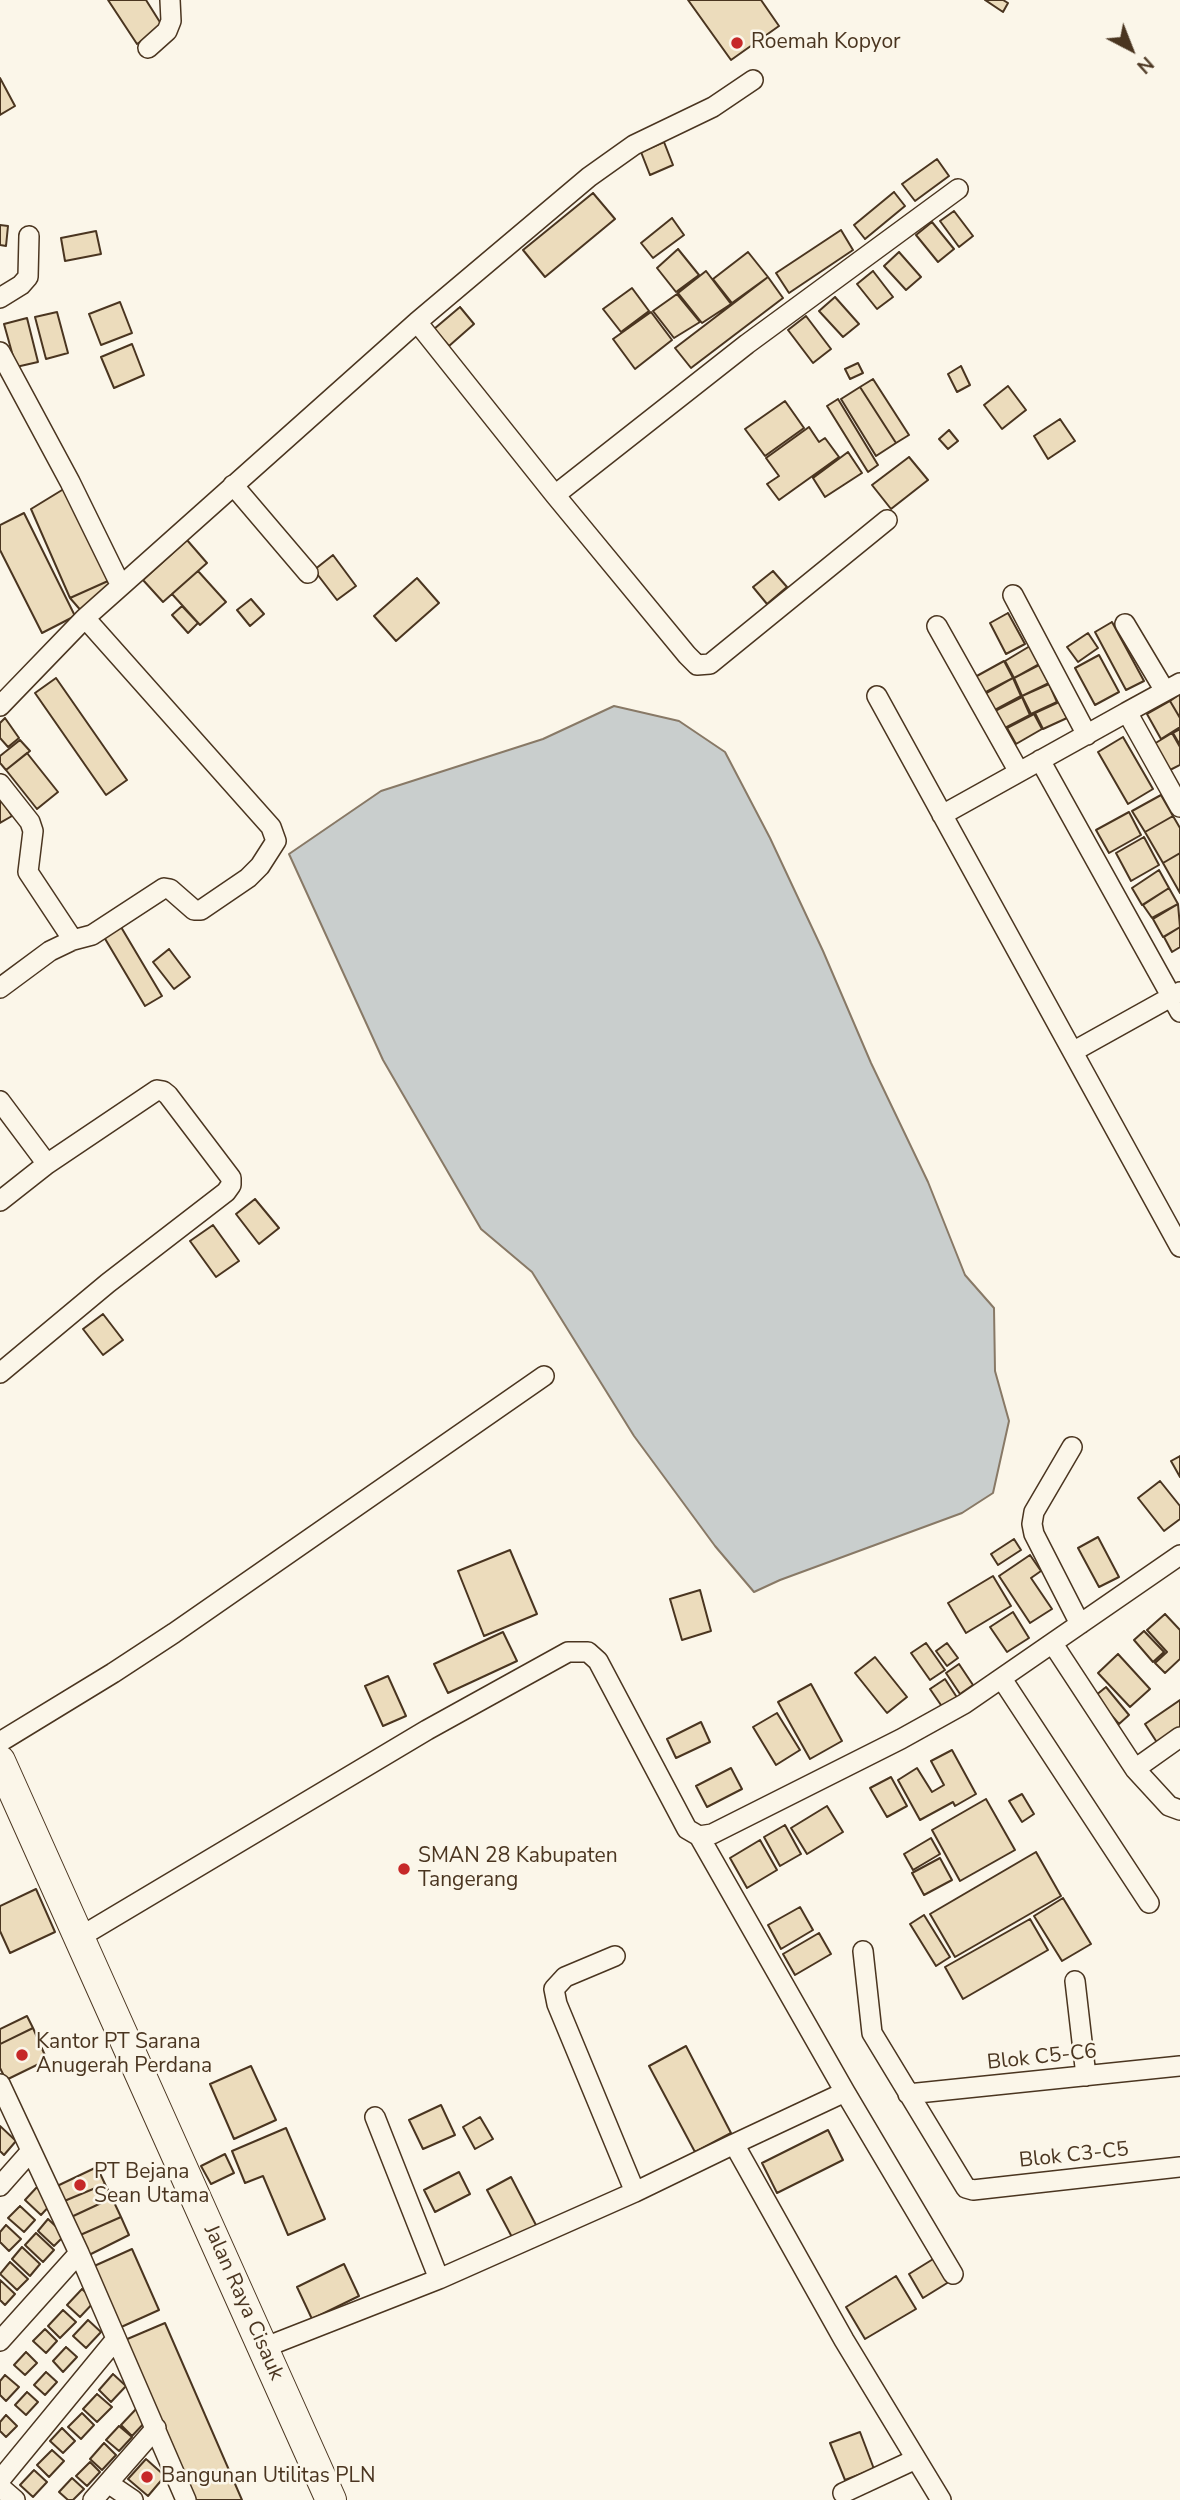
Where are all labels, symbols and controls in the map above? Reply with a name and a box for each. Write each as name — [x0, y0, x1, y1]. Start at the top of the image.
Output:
north arrow — [1096, 14, 1166, 84]
place label: Roemah Kopyor — [751, 30, 901, 56]
marker: Roemah Kopyor — [729, 35, 745, 51]
text: N — [1131, 50, 1159, 79]
place label: SMAN 28 Kabupaten Tangerang — [418, 1844, 618, 1894]
marker: SMAN 28 Kabupaten Tangerang — [396, 1861, 412, 1877]
place label: Kantor PT Sarana Anugerah Perdana — [36, 2030, 212, 2080]
street label: Blok C5-C6 — [986, 2040, 1098, 2076]
marker: Kantor PT Sarana Anugerah Perdana — [14, 2047, 30, 2063]
street label: Blok C3-C5 — [1018, 2138, 1130, 2174]
place label: PT Bejana Sean Utama — [94, 2160, 209, 2210]
marker: PT Bejana Sean Utama — [72, 2177, 88, 2193]
street label: Jalan Raya Cisauk — [197, 2221, 289, 2385]
place label: Bangunan Utilitas PLN — [161, 2464, 376, 2490]
marker: Bangunan Utilitas PLN — [139, 2469, 155, 2485]

